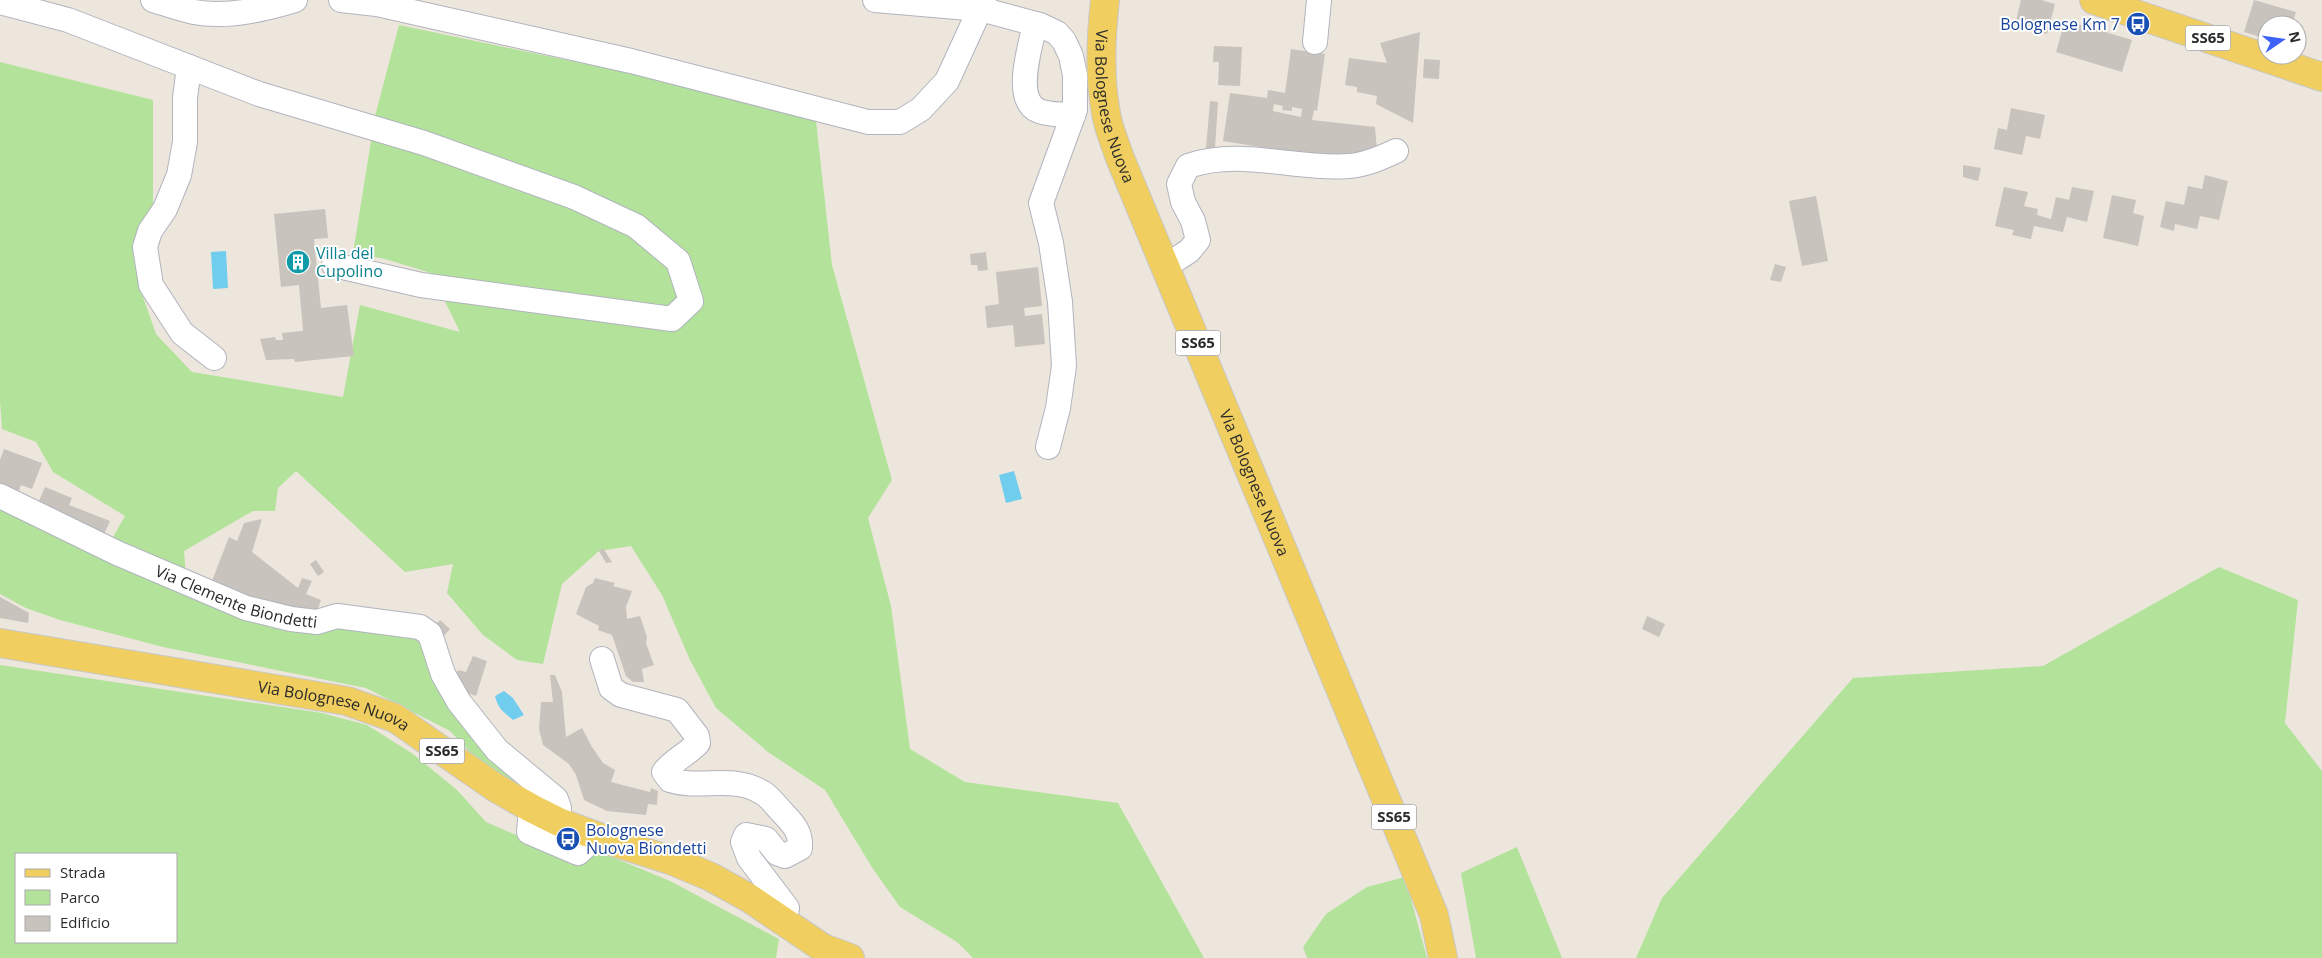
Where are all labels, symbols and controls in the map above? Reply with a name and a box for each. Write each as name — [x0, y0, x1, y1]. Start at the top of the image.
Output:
bus stop icon: Bolognese Km 7 — [2125, 11, 2151, 37]
place label: Bolognese Km 7 — [2000, 13, 2120, 35]
north arrow — [2257, 15, 2307, 65]
road number: SS65 — [2186, 26, 2230, 50]
street label: Via Bolognese Nuova — [1090, 29, 1140, 186]
text: N — [2285, 29, 2306, 45]
place label: Villa del Cupolino — [316, 242, 383, 282]
building icon: Villa del Cupolino — [285, 249, 311, 275]
road number: SS65 — [1176, 330, 1220, 356]
street label: Via Bolognese Nuova — [1214, 406, 1295, 559]
street label: Via Clemente Biondetti — [152, 560, 319, 633]
street label: Via Bolognese Nuova — [256, 675, 414, 736]
road number: SS65 — [420, 738, 464, 764]
road number: SS65 — [1372, 804, 1416, 830]
place label: Bolognese Nuova Biondetti — [586, 819, 707, 859]
bus stop icon: Bolognese Nuova Biondetti — [555, 826, 581, 852]
legend — [15, 853, 178, 943]
text: Strada — [60, 862, 106, 882]
text: Parco — [60, 887, 100, 907]
text: Edificio — [60, 912, 110, 932]

